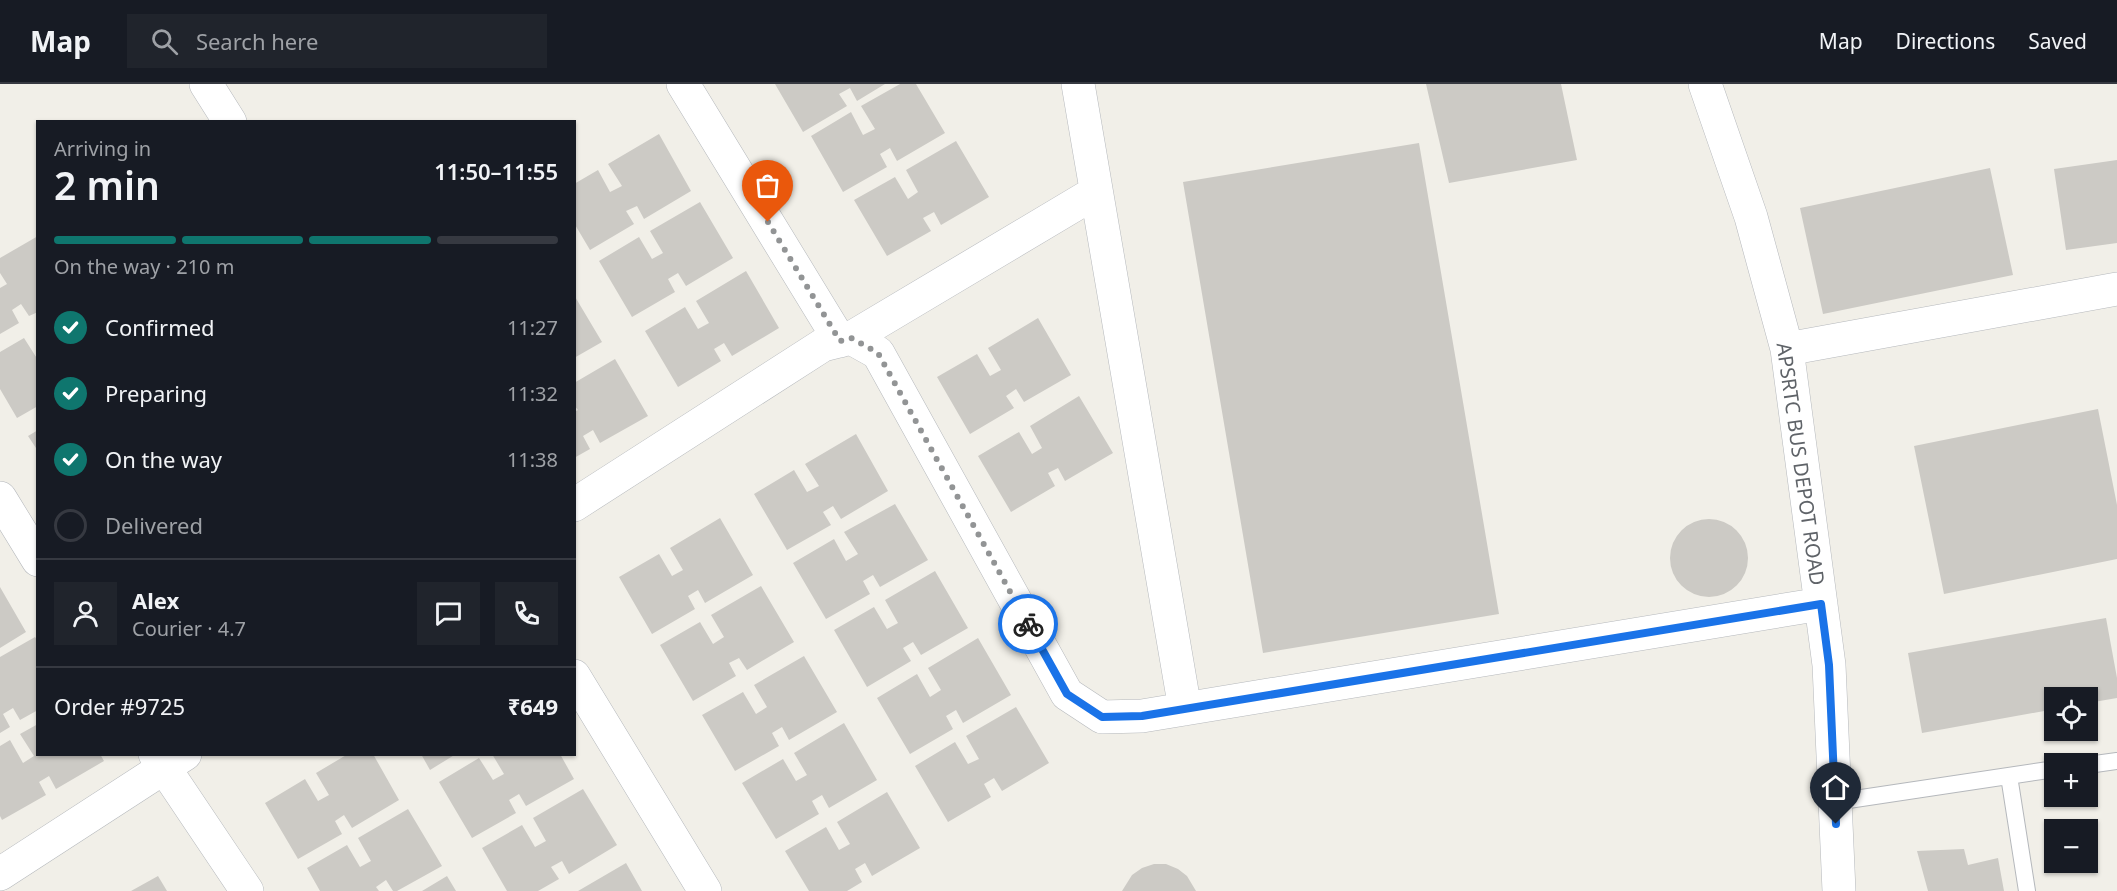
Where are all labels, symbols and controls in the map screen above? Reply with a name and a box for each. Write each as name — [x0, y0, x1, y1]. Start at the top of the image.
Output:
search box — [127, 14, 547, 68]
text: Map — [30, 22, 91, 60]
icon: search — [148, 25, 181, 58]
text: Search here — [196, 26, 318, 56]
text: Map — [1819, 27, 1863, 55]
text: Directions — [1896, 27, 1995, 55]
text: Saved — [2028, 27, 2087, 55]
text: Arriving in — [54, 135, 151, 162]
text: 11:50–11:55 — [434, 156, 558, 186]
text: 2 min — [54, 158, 160, 211]
pin — [742, 160, 793, 222]
icon: bag — [751, 169, 784, 202]
text: On the way · 210 m — [54, 253, 234, 280]
icon: check — [54, 311, 87, 344]
text: Confirmed — [105, 312, 215, 342]
text: 11:27 — [507, 314, 558, 341]
street label: APSRTC BUS DEPOT ROAD — [1771, 341, 1831, 587]
icon: check — [54, 377, 87, 410]
text: Preparing — [105, 378, 207, 408]
text: 11:32 — [507, 380, 558, 407]
icon: check — [54, 443, 87, 476]
text: On the way — [105, 444, 222, 474]
text: 11:38 — [507, 446, 558, 473]
text: Delivered — [105, 510, 203, 540]
button: person — [54, 582, 117, 645]
button: chat — [417, 582, 480, 645]
button: phone — [495, 582, 558, 645]
text: Alex — [132, 585, 179, 615]
courier — [998, 594, 1058, 654]
icon: bike — [1012, 608, 1045, 641]
text: Courier · 4.7 — [132, 615, 246, 642]
map controls — [2044, 687, 2098, 873]
button: locate — [2044, 687, 2098, 741]
text: Order #9725 — [54, 691, 185, 721]
text: ₹649 — [508, 691, 558, 721]
button: + — [2044, 753, 2098, 807]
pin — [1810, 762, 1861, 824]
icon: home — [1819, 771, 1852, 804]
button: − — [2044, 819, 2098, 873]

